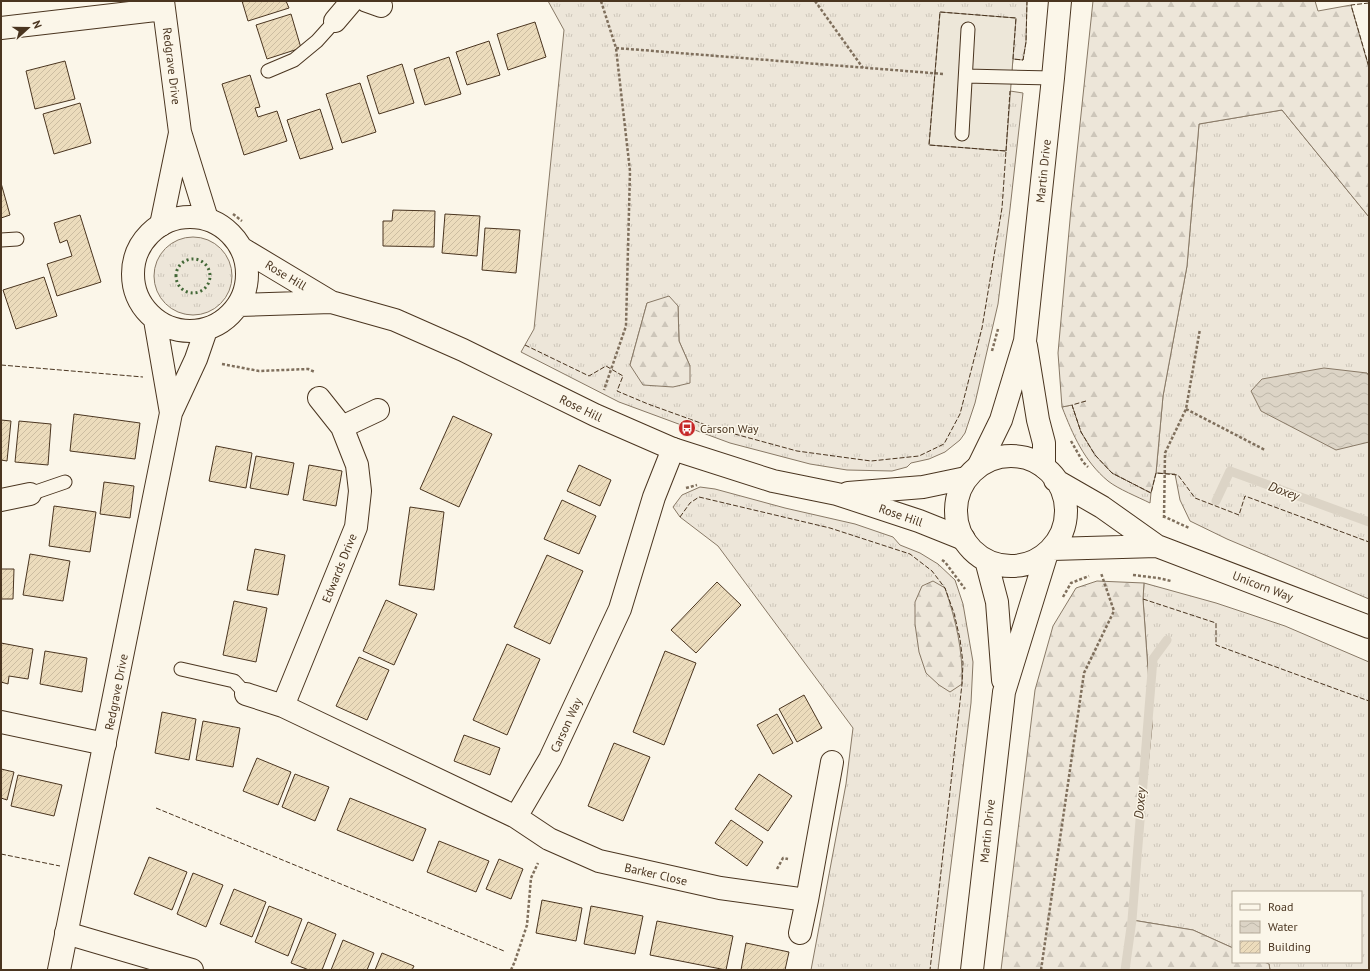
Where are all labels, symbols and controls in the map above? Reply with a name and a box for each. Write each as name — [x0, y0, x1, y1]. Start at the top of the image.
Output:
north arrow — [8, 8, 48, 48]
text: N — [30, 19, 45, 30]
street label: Redgrave Drive — [160, 27, 184, 105]
street label: Martin Drive — [1032, 138, 1054, 204]
street label: Rose Hill — [263, 257, 310, 293]
street label: Rose Hill — [557, 391, 605, 425]
bus stop icon: Carson Way — [677, 418, 697, 438]
place label: Carson Way — [700, 421, 759, 436]
water label: Doxey — [1266, 478, 1303, 505]
street label: Rose Hill — [877, 500, 925, 530]
street label: Edwards Drive — [318, 531, 360, 605]
street label: Unicorn Way — [1231, 568, 1296, 605]
street label: Redgrave Drive — [101, 653, 131, 731]
street label: Carson Way — [547, 695, 585, 755]
water label: Doxey — [1130, 785, 1150, 820]
street label: Martin Drive — [976, 798, 998, 864]
street label: Barker Close — [623, 859, 689, 889]
legend — [1232, 891, 1362, 963]
text: Road — [1268, 899, 1293, 914]
text: Water — [1268, 919, 1298, 934]
text: Building — [1268, 939, 1311, 954]

